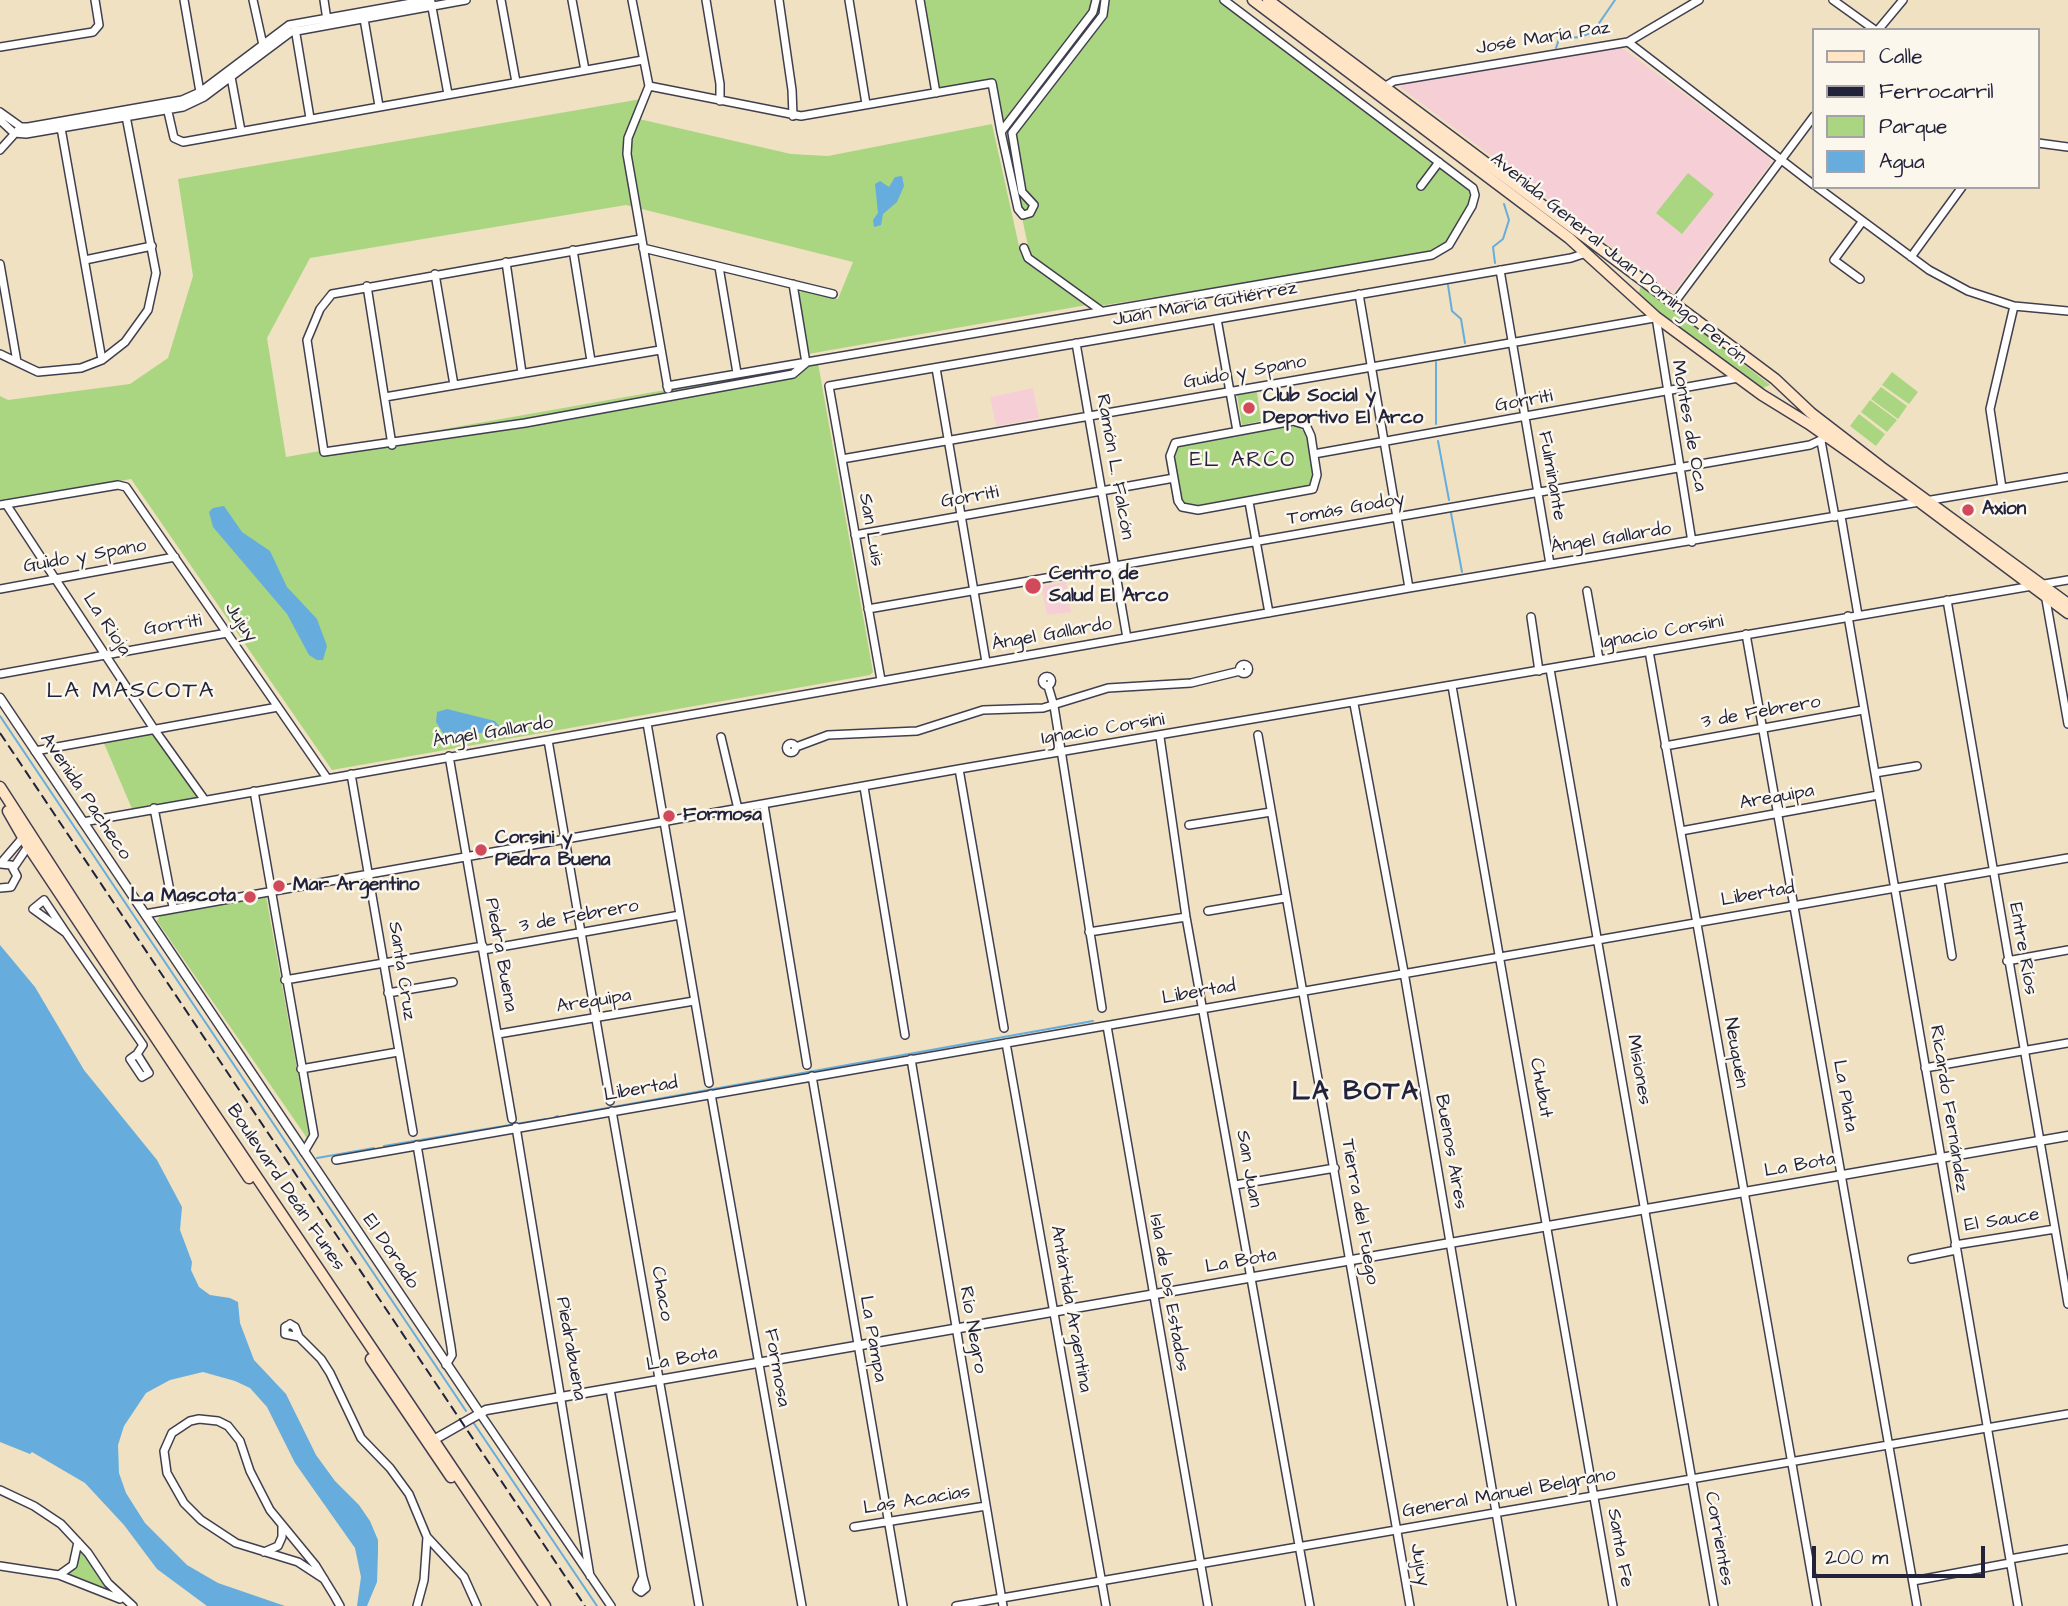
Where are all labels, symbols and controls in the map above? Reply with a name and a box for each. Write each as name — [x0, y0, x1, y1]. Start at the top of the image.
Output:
street label: José María Paz — [1474, 17, 1612, 61]
legend — [1812, 28, 2040, 189]
text: Calle — [1879, 42, 1923, 71]
text: Ferrocarril — [1879, 77, 1994, 106]
text: Parque — [1879, 112, 1947, 141]
text: Agua — [1879, 147, 1925, 176]
street label: Avenida General Juan Domingo Perón — [1485, 148, 1751, 370]
street label: Juan María Gutiérrez — [1111, 278, 1299, 332]
street label: Guido y Spano — [1182, 351, 1308, 395]
street label: Montes de Oca — [1665, 359, 1711, 493]
place label: Club Social y Deportivo El Arco — [1263, 386, 1423, 430]
street label: Gorriti — [1493, 386, 1555, 418]
street label: Ramón L. Falcón — [1090, 393, 1138, 541]
marker: Club Social y Deportivo El Arco — [1241, 400, 1257, 416]
street label: Fulminante — [1532, 430, 1570, 522]
district label: EL ARCO — [1191, 449, 1295, 475]
street label: Gorriti — [939, 482, 1001, 514]
street label: Tomás Godoy — [1286, 488, 1406, 532]
street label: San Luis — [852, 491, 888, 569]
place label: Axion — [1982, 499, 2026, 521]
marker: Axion — [1960, 502, 1976, 518]
street label: Ángel Gallardo — [1549, 518, 1673, 560]
street label: Guido y Spano — [22, 535, 148, 579]
place label: Centro de Salud El Arco — [1049, 564, 1168, 608]
marker: Centro de Salud El Arco — [1023, 576, 1043, 596]
street label: La Rioja — [77, 589, 135, 661]
street label: Jujuy — [218, 599, 262, 647]
street label: Gorriti — [142, 610, 204, 642]
street label: Ignacio Corsini — [1599, 611, 1725, 655]
street label: Ángel Gallardo — [990, 613, 1114, 657]
district label: LA MASCOTA — [48, 678, 214, 706]
street label: 3 de Febrero — [1699, 691, 1823, 735]
street label: Ignacio Corsini — [1040, 709, 1166, 751]
street label: Ángel Gallardo — [431, 712, 555, 754]
street label: Avenida Pacheco — [34, 729, 136, 865]
street label: Arequipa — [1738, 780, 1816, 816]
place label: Formosa — [683, 805, 762, 827]
marker: Formosa — [661, 808, 677, 824]
place label: Corsini y Piedra Buena — [495, 828, 610, 872]
marker: Corsini y Piedra Buena — [473, 842, 489, 858]
place label: Mar Argentino — [293, 875, 419, 897]
street label: Libertad — [1719, 877, 1797, 913]
marker: Mar Argentino — [271, 878, 287, 894]
place label: La Mascota — [131, 886, 236, 908]
marker: La Mascota — [242, 889, 258, 905]
street label: 3 de Febrero — [517, 895, 641, 939]
street label: Piedra Buena — [479, 896, 521, 1014]
street label: Entre Ríos — [2003, 901, 2041, 997]
street label: Santa Cruz — [382, 920, 420, 1022]
street label: Libertad — [1160, 975, 1238, 1011]
street label: Arequipa — [555, 985, 633, 1019]
street label: Neuquén — [1718, 1016, 1752, 1090]
street label: Ricardo Fernández — [1924, 1024, 1972, 1194]
street label: Misiones — [1621, 1033, 1655, 1107]
street label: Chubut — [1524, 1056, 1556, 1120]
street label: La Plata — [1826, 1058, 1862, 1134]
street label: Libertad — [602, 1072, 680, 1108]
district label: LA BOTA — [1293, 1078, 1419, 1110]
street label: Buenos Aires — [1429, 1093, 1471, 1211]
street label: Boulevard Deán Funes — [221, 1100, 349, 1276]
street label: San Juan — [1230, 1129, 1266, 1209]
street label: Tierra del Fuego — [1335, 1137, 1383, 1287]
street label: La Bota — [1763, 1149, 1837, 1183]
street label: El Sauce — [1963, 1204, 2041, 1238]
street label: El Dorado — [357, 1210, 423, 1294]
street label: Isla de los Estados — [1143, 1213, 1193, 1373]
street label: Antártida Argentina — [1044, 1224, 1096, 1394]
street label: La Bota — [1204, 1245, 1278, 1279]
street label: Chaco — [645, 1265, 677, 1323]
street label: Río Negro — [953, 1285, 991, 1375]
street label: La Pampa — [853, 1294, 891, 1384]
street label: Piedrabuena — [550, 1295, 590, 1403]
street label: Formosa — [758, 1327, 794, 1409]
street label: La Bota — [645, 1343, 719, 1377]
street label: General Manuel Belgrano — [1401, 1464, 1617, 1524]
street label: Las Acacias — [862, 1481, 972, 1521]
street label: Corrientes — [1699, 1490, 1737, 1588]
street label: Santa Fe — [1601, 1507, 1637, 1589]
scale bar — [1816, 1532, 1989, 1576]
street label: Jujuy — [1404, 1542, 1434, 1588]
text: 200 m — [1825, 1543, 1888, 1572]

